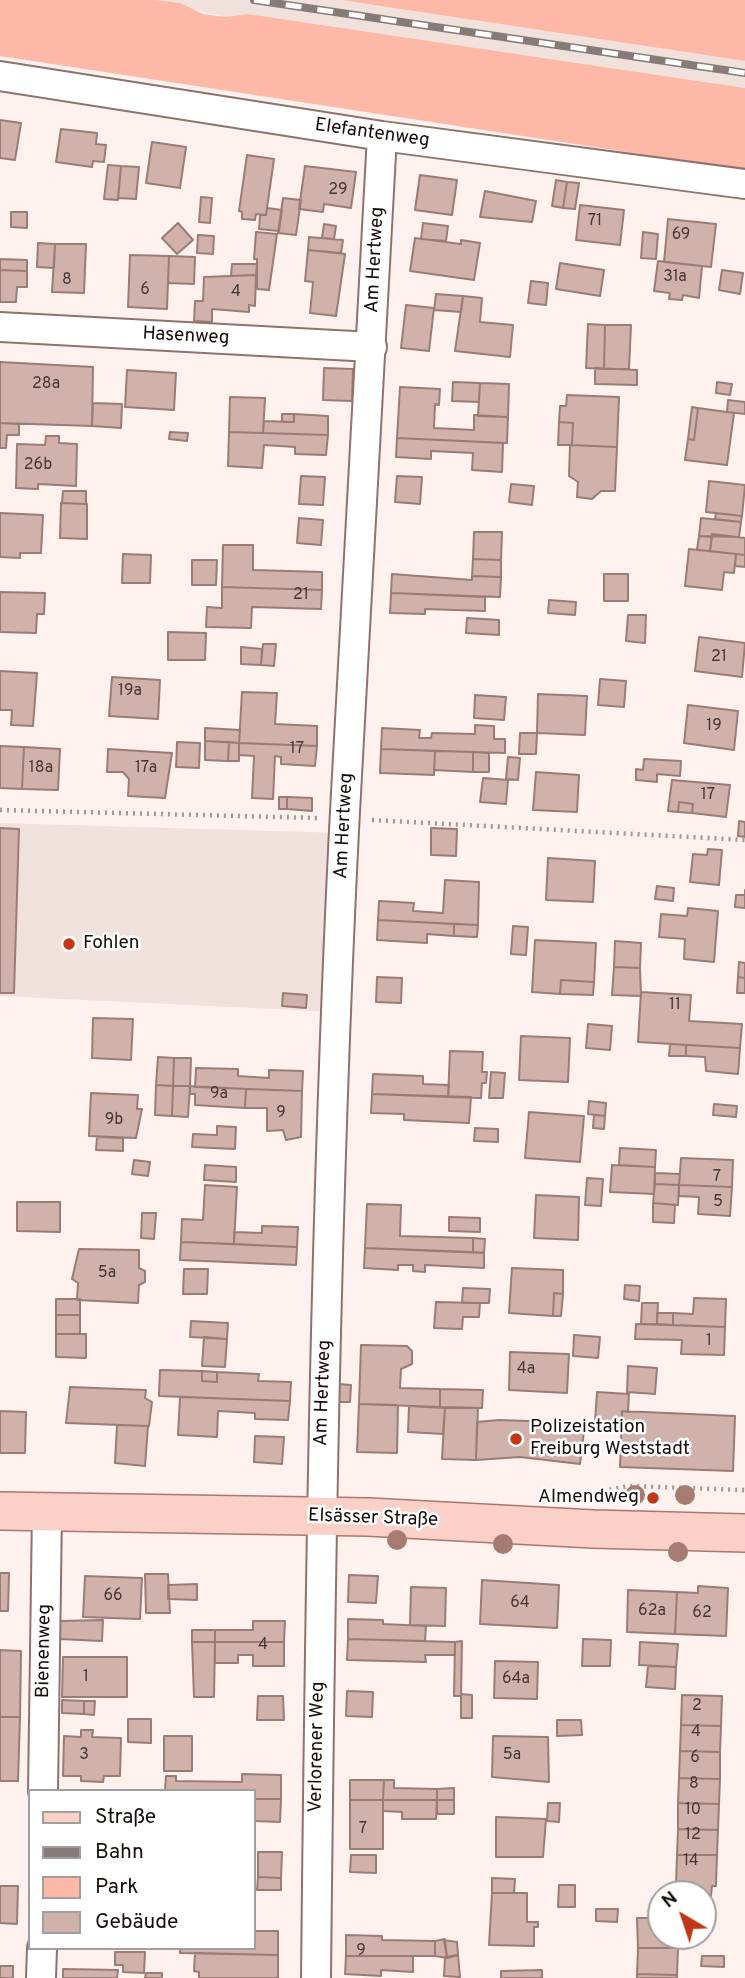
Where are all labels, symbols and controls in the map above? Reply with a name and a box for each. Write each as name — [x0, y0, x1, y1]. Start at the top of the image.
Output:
street label: Elefantenweg — [313, 115, 431, 153]
house number: 29 — [328, 181, 348, 201]
street label: Am Hertweg — [362, 206, 390, 314]
house number: 71 — [588, 212, 602, 232]
house number: 69 — [672, 226, 690, 246]
house number: 31a — [663, 268, 687, 288]
house number: 8 — [62, 271, 72, 291]
house number: 6 — [140, 281, 150, 301]
house number: 4 — [231, 283, 241, 303]
street label: Hasenweg — [142, 323, 230, 351]
house number: 28a — [32, 375, 60, 395]
house number: 26b — [24, 456, 52, 476]
house number: 21 — [293, 586, 309, 606]
house number: 21 — [711, 648, 727, 668]
house number: 19a — [118, 682, 142, 702]
house number: 19 — [706, 717, 722, 737]
house number: 17 — [290, 740, 304, 760]
house number: 18a — [29, 759, 53, 779]
house number: 17a — [135, 759, 157, 779]
street label: Am Hertweg — [331, 772, 359, 880]
house number: 17 — [701, 786, 715, 806]
place label: Fohlen — [83, 933, 140, 955]
marker: Fohlen — [61, 936, 77, 952]
house number: 11 — [669, 996, 681, 1016]
house number: 9a — [210, 1085, 228, 1105]
house number: 9 — [276, 1104, 286, 1124]
house number: 9b — [105, 1111, 123, 1131]
house number: 7 — [713, 1168, 721, 1188]
house number: 5 — [713, 1193, 723, 1213]
house number: 5a — [98, 1264, 116, 1284]
house number: 1 — [706, 1332, 712, 1352]
street label: Am Hertweg — [311, 1339, 337, 1447]
house number: 4a — [517, 1360, 535, 1380]
place label: Polizeistation Freiburg Weststadt — [530, 1417, 690, 1461]
marker: Polizeistation Freiburg Weststadt — [508, 1431, 524, 1447]
place label: Almendweg — [538, 1487, 639, 1509]
marker: Almendweg — [645, 1490, 661, 1506]
street label: Elsässer Straße — [307, 1505, 439, 1533]
house number: 66 — [103, 1587, 123, 1607]
house number: 64 — [510, 1594, 530, 1614]
house number: 62a — [638, 1602, 666, 1622]
street label: Bienenweg — [33, 1604, 57, 1698]
house number: 62 — [692, 1604, 712, 1624]
house number: 4 — [258, 1636, 268, 1656]
house number: 1 — [83, 1668, 89, 1688]
house number: 64a — [502, 1670, 530, 1690]
street label: Verlorener Weg — [305, 1681, 331, 1813]
house number: 2 — [692, 1697, 702, 1717]
house number: 4 — [691, 1723, 701, 1743]
house number: 3 — [79, 1746, 89, 1766]
house number: 5a — [503, 1746, 521, 1766]
house number: 6 — [690, 1749, 700, 1769]
house number: 8 — [689, 1775, 699, 1795]
legend — [28, 1789, 256, 1950]
house number: 10 — [685, 1801, 701, 1821]
text: Straße — [95, 1804, 156, 1831]
house number: 7 — [359, 1820, 367, 1840]
house number: 12 — [685, 1826, 701, 1846]
text: Bahn — [95, 1839, 144, 1866]
house number: 14 — [683, 1852, 699, 1872]
text: Park — [95, 1874, 138, 1901]
north arrow — [647, 1880, 717, 1950]
text: N — [657, 1887, 683, 1914]
text: Gebäude — [95, 1909, 178, 1936]
house number: 9 — [356, 1942, 366, 1962]

